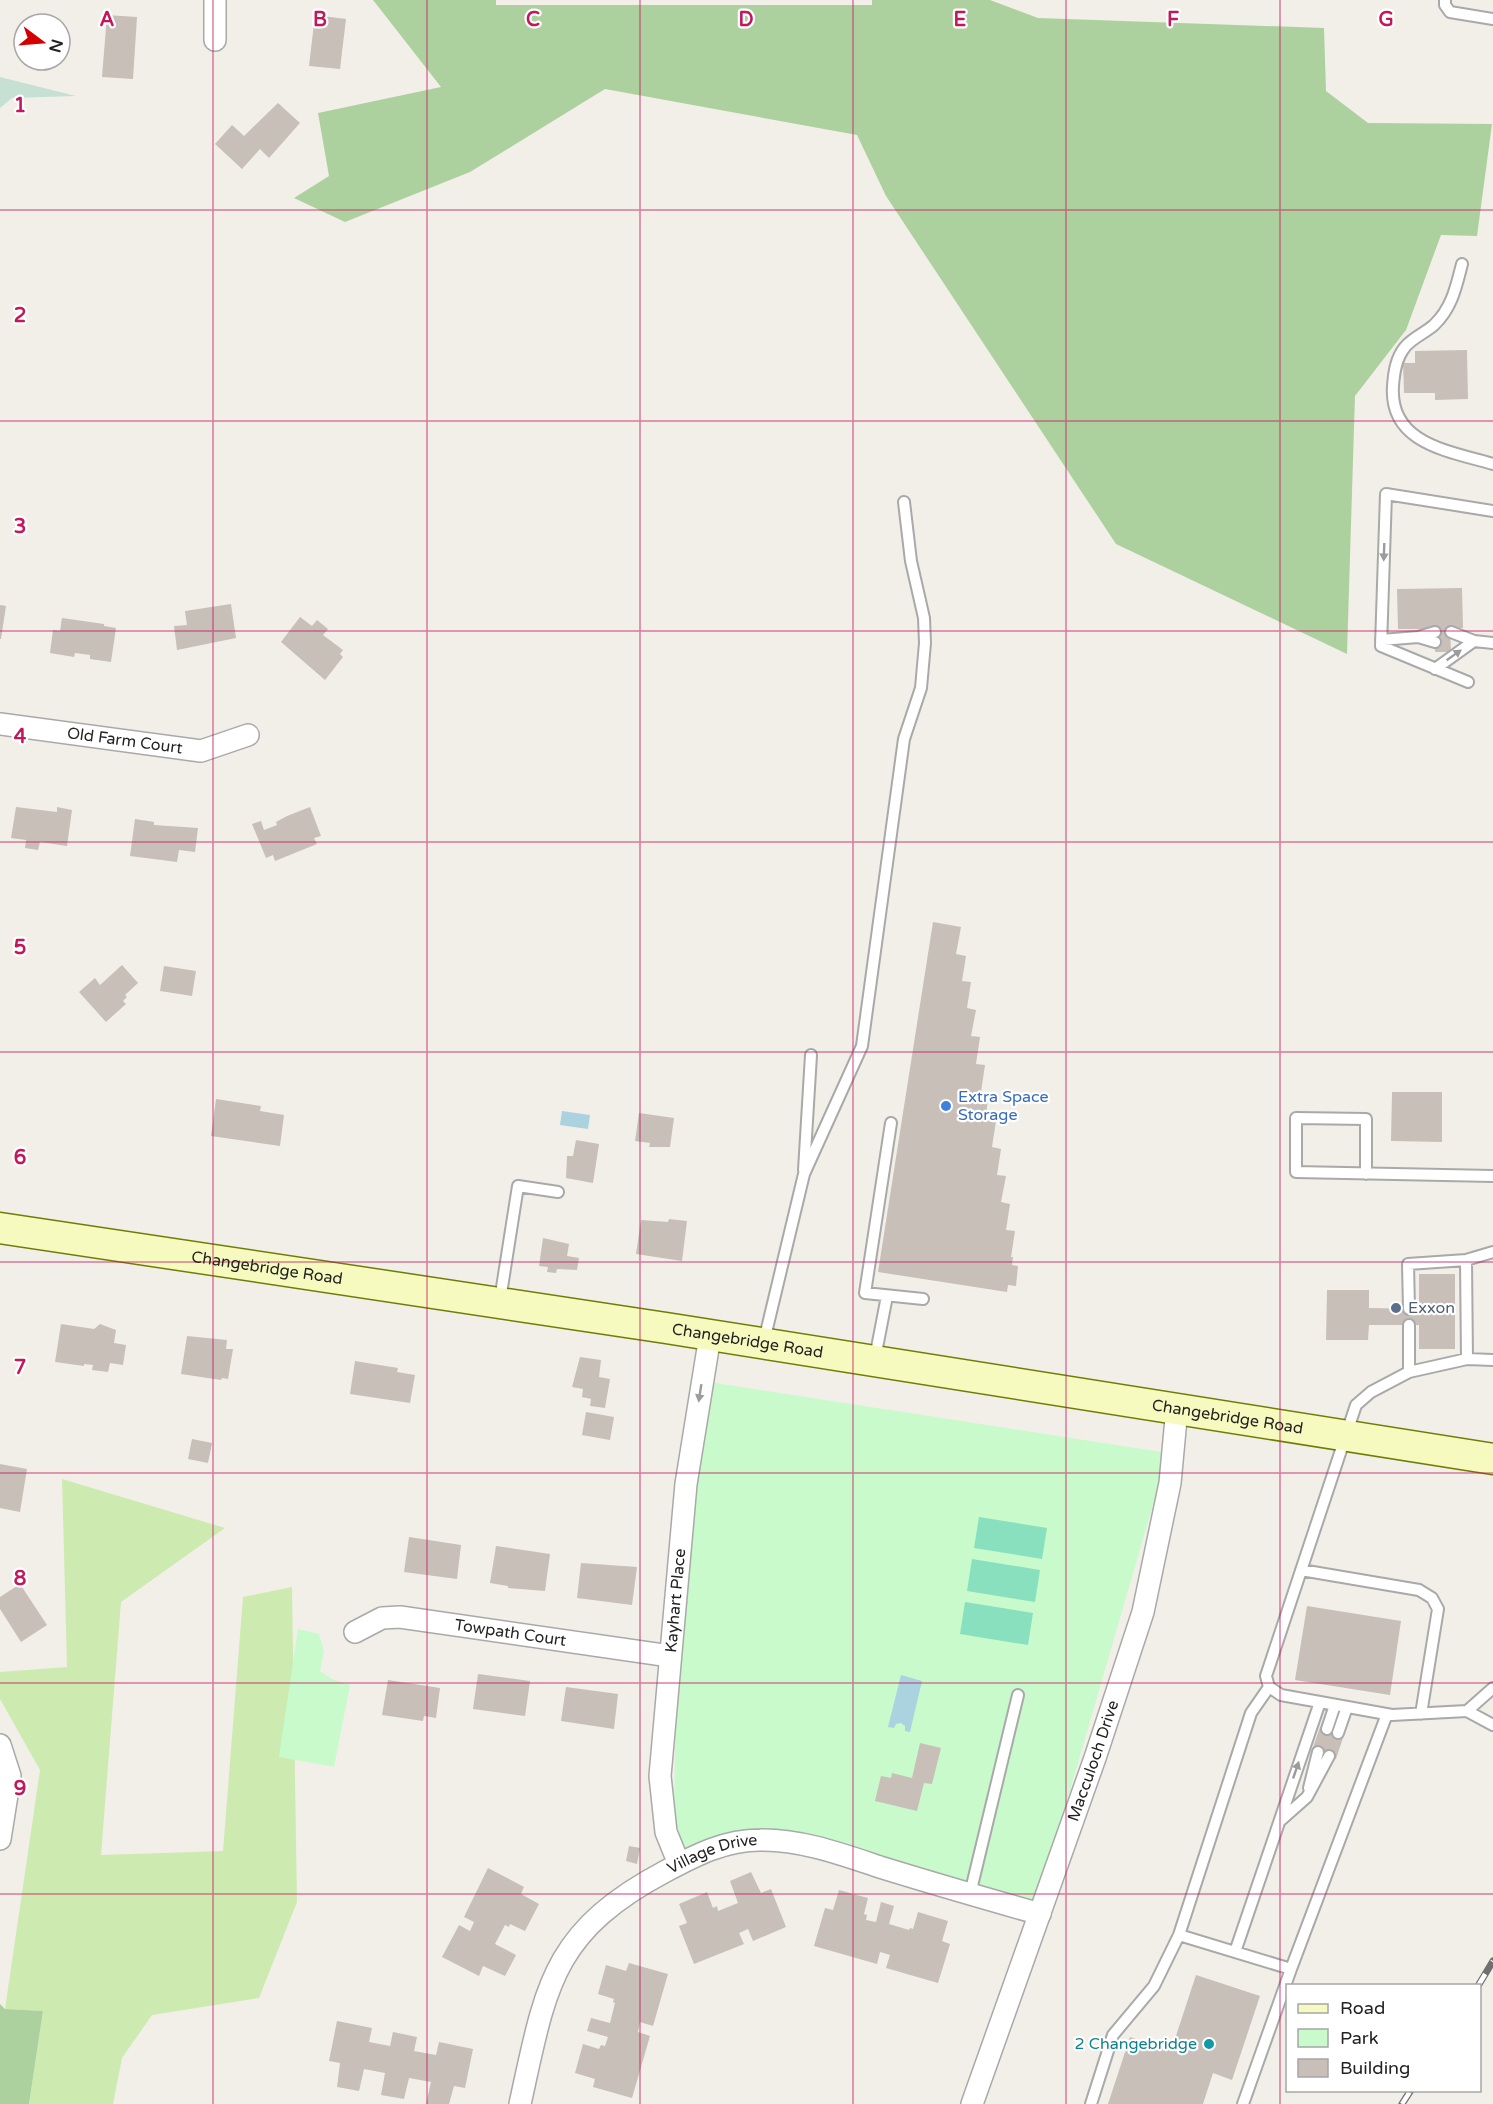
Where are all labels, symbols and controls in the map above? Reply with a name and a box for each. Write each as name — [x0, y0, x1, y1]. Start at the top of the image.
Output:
text: A — [100, 8, 115, 32]
text: B — [313, 8, 327, 32]
text: C — [526, 8, 540, 32]
text: D — [738, 8, 754, 32]
text: E — [954, 8, 967, 32]
text: F — [1167, 8, 1179, 32]
text: G — [1378, 8, 1394, 32]
north arrow — [12, 12, 72, 72]
text: N — [44, 37, 67, 55]
text: 1 — [14, 94, 26, 118]
text: 2 — [14, 304, 26, 328]
text: 3 — [14, 515, 26, 539]
one-way arrow — [1379, 543, 1389, 562]
one-way arrow — [1446, 649, 1462, 661]
street label: Old Farm Court — [66, 723, 184, 758]
text: 4 — [14, 725, 27, 749]
text: 5 — [14, 936, 26, 960]
place label: Extra Space Storage — [958, 1087, 1049, 1125]
marker: Extra Space Storage — [939, 1099, 953, 1113]
text: 6 — [14, 1146, 26, 1170]
street label: Changebridge Road — [190, 1247, 344, 1289]
place label: Exxon — [1408, 1298, 1455, 1318]
marker: Exxon — [1389, 1301, 1403, 1315]
street label: Changebridge Road — [671, 1319, 825, 1363]
text: 7 — [14, 1356, 26, 1380]
one-way arrow — [696, 1384, 705, 1403]
street label: Changebridge Road — [1151, 1395, 1305, 1439]
street label: Kayhart Place — [661, 1548, 690, 1654]
text: 8 — [14, 1567, 26, 1591]
street label: Towpath Court — [453, 1615, 568, 1651]
street label: Macculoch Drive — [1063, 1698, 1123, 1824]
one-way arrow — [1292, 1760, 1302, 1778]
text: 9 — [14, 1777, 26, 1801]
street label: Village Drive — [664, 1830, 758, 1878]
legend — [1286, 1984, 1481, 2092]
text: Road — [1340, 1997, 1385, 2019]
text: Park — [1340, 2027, 1379, 2049]
place label: 2 Changebridge — [1075, 2034, 1197, 2054]
marker: 2 Changebridge — [1202, 2037, 1216, 2051]
text: Building — [1340, 2057, 1410, 2079]

